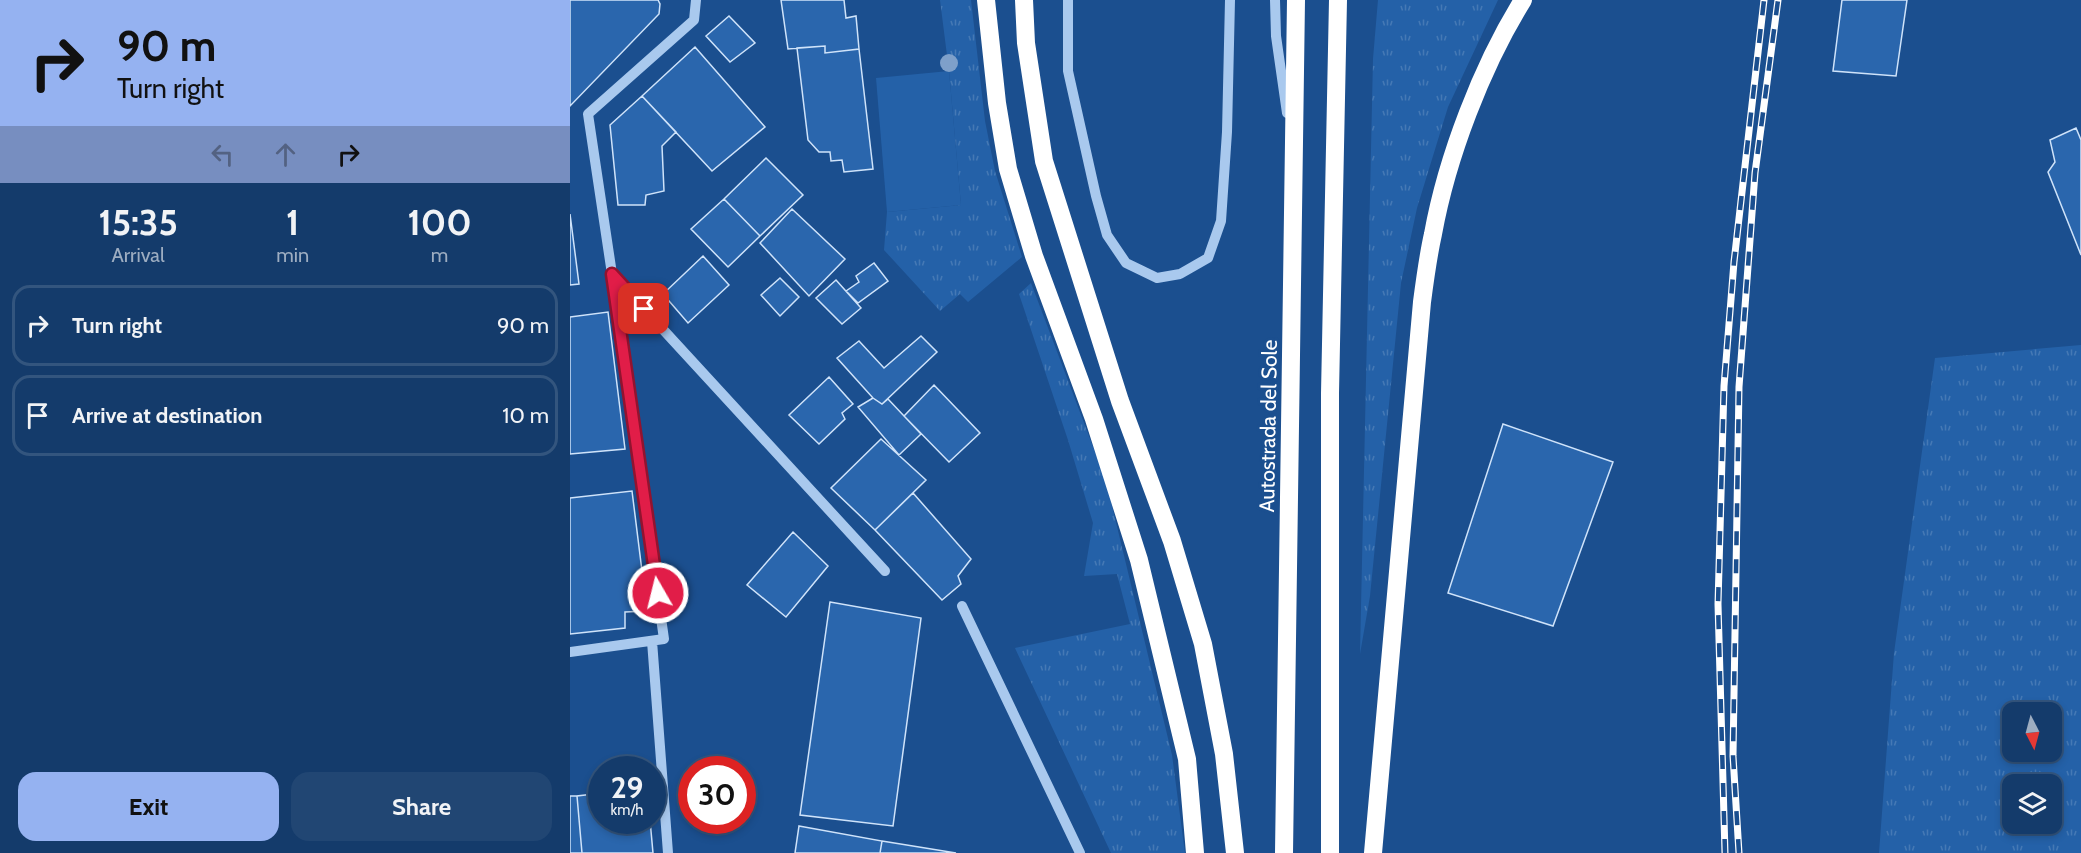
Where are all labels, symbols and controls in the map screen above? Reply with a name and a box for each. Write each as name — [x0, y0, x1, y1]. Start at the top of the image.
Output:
text: 90 m — [117, 20, 216, 72]
icon: right — [18, 24, 96, 102]
text: Turn right — [117, 72, 224, 105]
icon: left — [206, 138, 239, 171]
icon: ahead — [269, 138, 302, 171]
icon: right — [332, 138, 365, 171]
text: 15:35 — [98, 200, 178, 244]
text: 1 — [286, 200, 299, 244]
text: 100 — [407, 200, 472, 244]
text: Arrival — [111, 243, 165, 267]
text: min — [276, 243, 309, 267]
text: m — [431, 243, 448, 267]
pin — [618, 283, 669, 334]
icon: arrive — [627, 292, 660, 325]
icon: right — [21, 309, 54, 342]
text: Turn right — [72, 312, 162, 339]
text: 90 m — [497, 312, 549, 339]
street label: Autostrada del Sole — [1254, 339, 1282, 512]
icon: arrive — [21, 399, 54, 432]
text: Arrive at destination — [72, 402, 262, 429]
text: 10 m — [502, 402, 549, 429]
position arrow — [626, 561, 690, 625]
north arrow — [2002, 702, 2062, 762]
map controls — [2002, 702, 2062, 834]
speed limit sign: 30 — [678, 756, 756, 834]
text: 29 — [611, 769, 643, 806]
button: Exit — [18, 772, 279, 841]
button: Share — [291, 772, 552, 841]
button: layers — [2002, 774, 2062, 834]
text: km/h — [611, 801, 643, 819]

